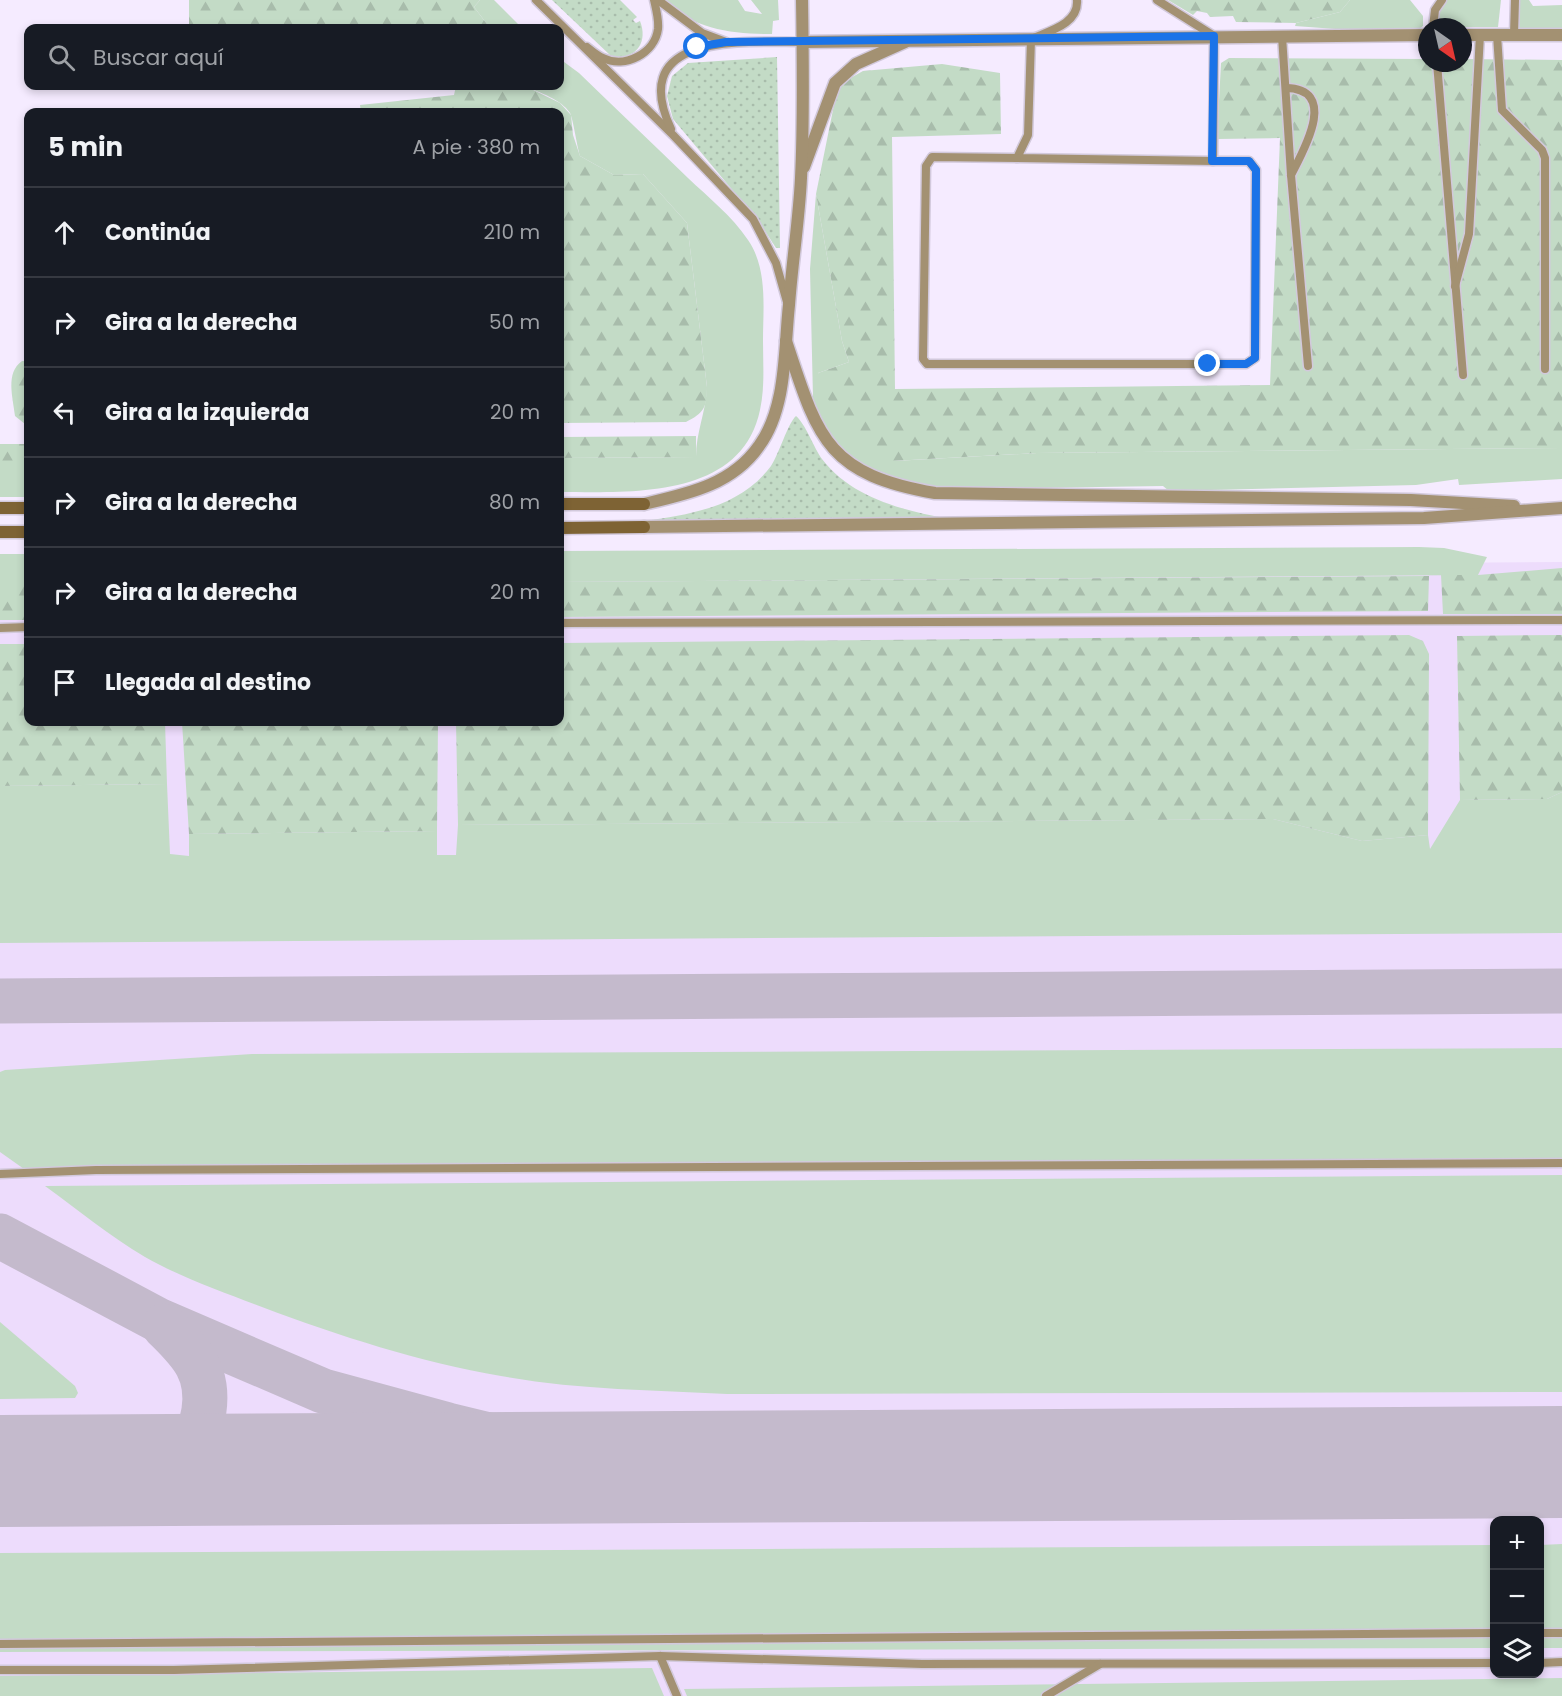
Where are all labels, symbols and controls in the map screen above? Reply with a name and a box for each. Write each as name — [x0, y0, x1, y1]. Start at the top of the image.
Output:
north arrow — [1418, 18, 1472, 72]
search box — [24, 24, 564, 90]
route start — [683, 33, 709, 59]
icon: search — [45, 41, 78, 74]
text: Buscar aquí — [93, 42, 224, 73]
text: 5 min — [48, 129, 123, 165]
text: A pie · 380 m — [413, 133, 540, 161]
icon: ahead — [48, 216, 81, 249]
text: Continúa — [105, 217, 211, 248]
text: 210 m — [484, 218, 540, 246]
icon: right — [48, 306, 81, 339]
text: Gira a la derecha — [105, 307, 298, 338]
text: 50 m — [489, 308, 540, 336]
route end — [1194, 350, 1220, 376]
icon: left — [48, 396, 81, 429]
text: Gira a la izquierda — [105, 397, 309, 428]
text: 20 m — [490, 398, 540, 426]
icon: right — [48, 486, 81, 519]
text: Gira a la derecha — [105, 487, 298, 518]
text: 80 m — [489, 488, 540, 516]
icon: right — [48, 576, 81, 609]
text: Gira a la derecha — [105, 577, 298, 608]
text: 20 m — [490, 578, 540, 606]
icon: arrive — [48, 666, 81, 699]
text: Llegada al destino — [105, 667, 311, 698]
map controls — [1490, 1516, 1544, 1678]
button: + — [1490, 1516, 1544, 1570]
button: − — [1490, 1570, 1544, 1624]
button: layers — [1490, 1624, 1544, 1678]

